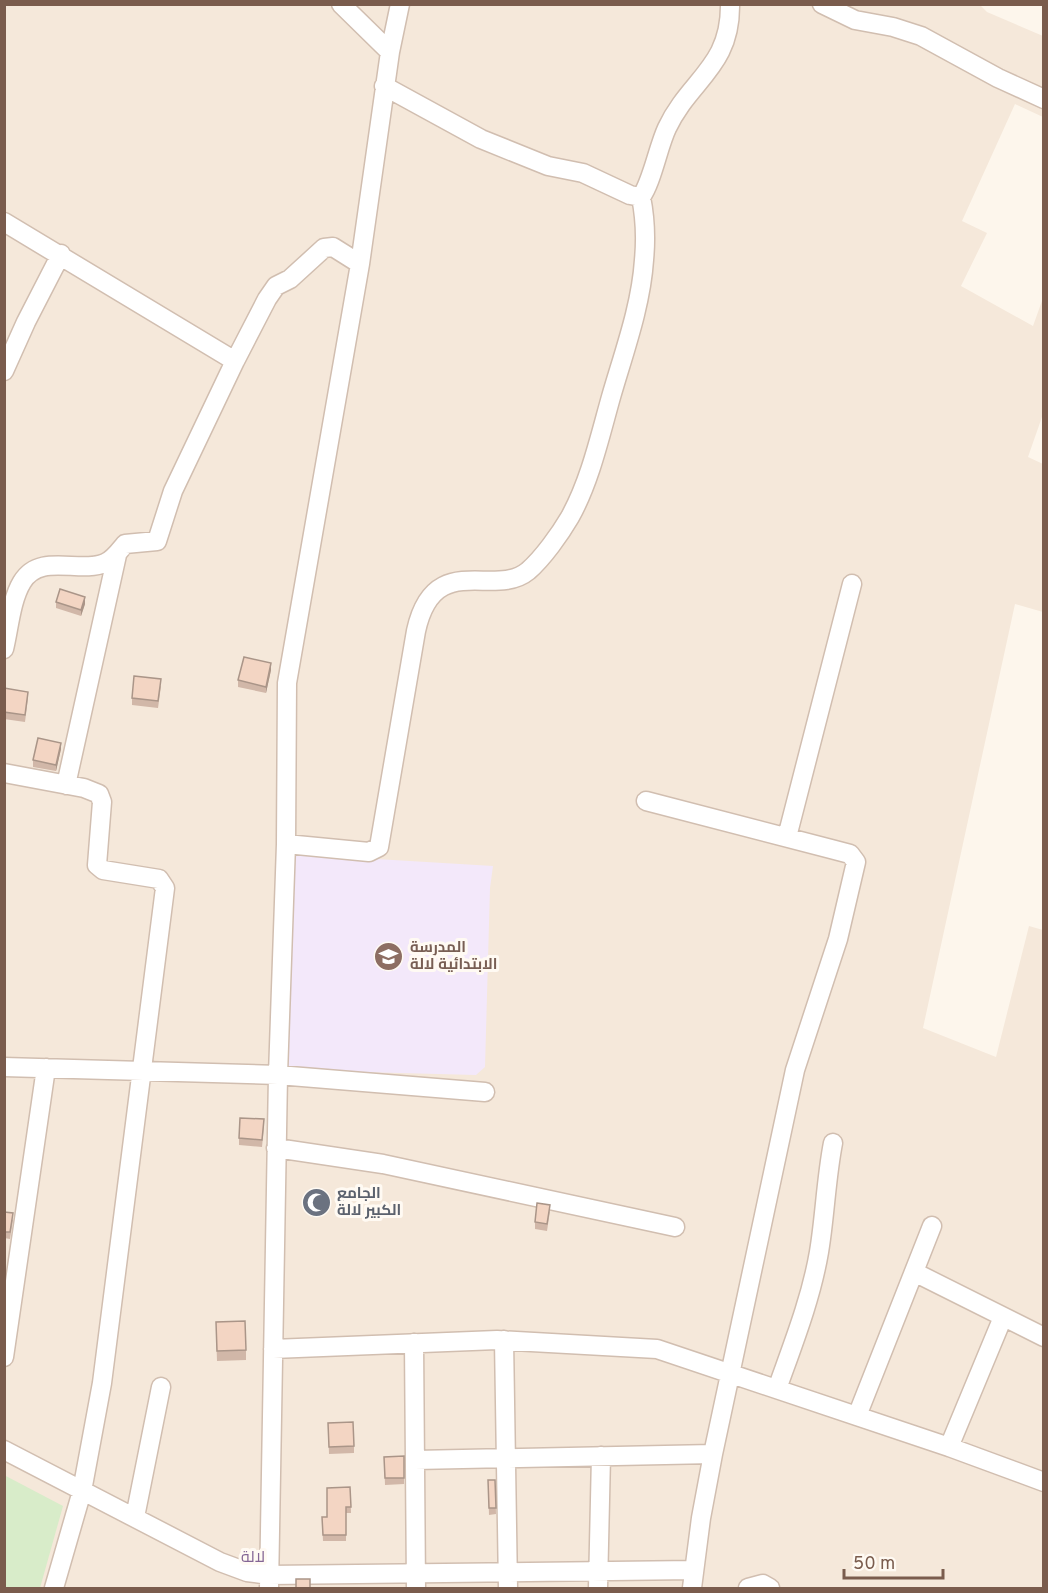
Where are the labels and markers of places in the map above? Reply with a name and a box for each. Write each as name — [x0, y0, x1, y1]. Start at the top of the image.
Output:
place label: المدرسة الابتدائية لالة — [410, 939, 497, 975]
school or university icon: المدرسة الابتدائية لالة — [373, 941, 405, 973]
place label: الجامع الكبير لالة — [337, 1185, 401, 1221]
mosque icon: الجامع الكبير لالة — [300, 1187, 332, 1219]

